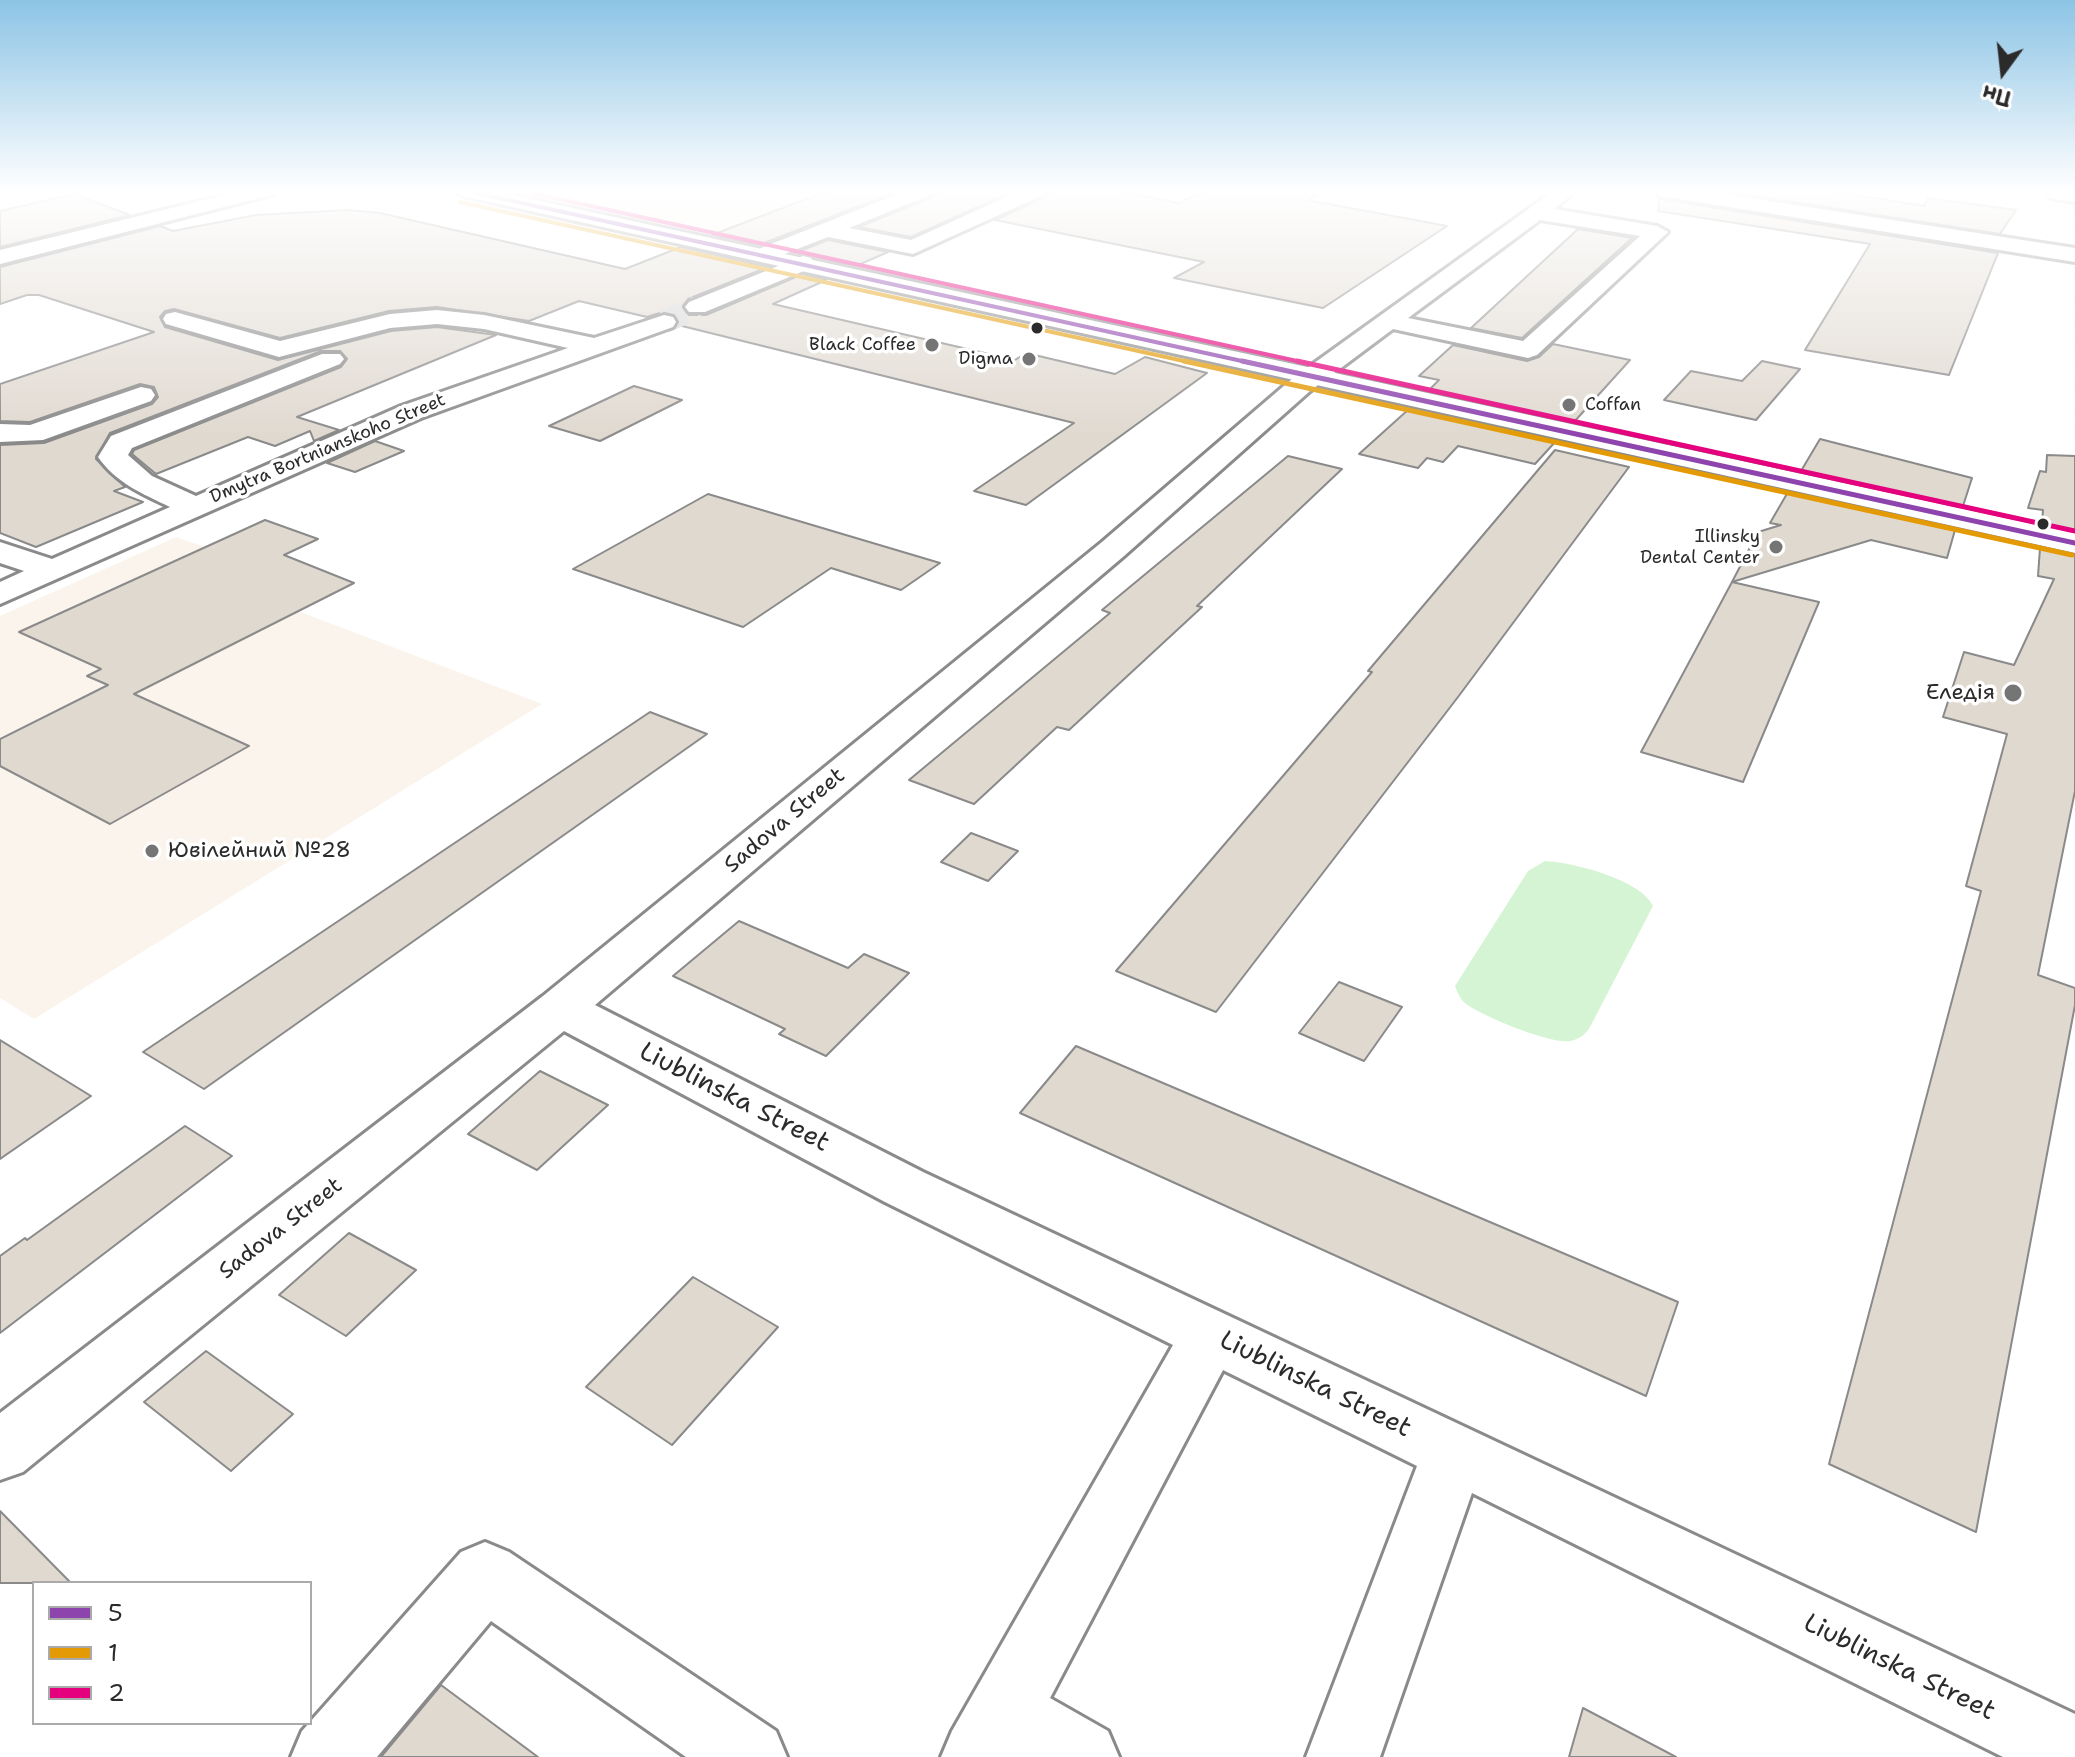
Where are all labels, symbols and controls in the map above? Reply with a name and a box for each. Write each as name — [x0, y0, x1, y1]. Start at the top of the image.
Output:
north arrow — [1963, 32, 2043, 112]
text: Пн — [1979, 78, 2014, 113]
unlabelled marker — [1029, 320, 1045, 336]
place label: Black Coffee — [809, 334, 916, 356]
marker: Black Coffee — [923, 336, 941, 354]
place label: Digma — [959, 348, 1013, 370]
marker: Digma — [1020, 350, 1038, 368]
street label: Dmytra Bortnianskoho Street — [207, 389, 449, 509]
place label: Coffan — [1585, 394, 1641, 416]
marker: Coffan — [1560, 396, 1578, 414]
unlabelled marker — [2035, 516, 2051, 532]
place label: Illinsky Dental Center — [1640, 526, 1760, 568]
marker: Illinsky Dental Center — [1767, 538, 1785, 556]
place label: Еледія — [1926, 680, 1995, 706]
marker: Еледія — [2002, 682, 2024, 704]
street label: Sadova Street — [719, 763, 851, 879]
place label: Ювілейний №28 — [168, 838, 351, 864]
marker: Ювілейний №28 — [143, 842, 161, 860]
street label: Liublinska Street — [634, 1037, 834, 1159]
street label: Sadova Street — [214, 1173, 348, 1285]
street label: Liublinska Street — [1214, 1325, 1416, 1445]
legend — [32, 1581, 312, 1725]
text: 5 — [108, 1597, 123, 1629]
street label: Liublinska Street — [1798, 1608, 2000, 1728]
text: 1 — [108, 1637, 118, 1669]
text: 2 — [108, 1677, 125, 1709]

